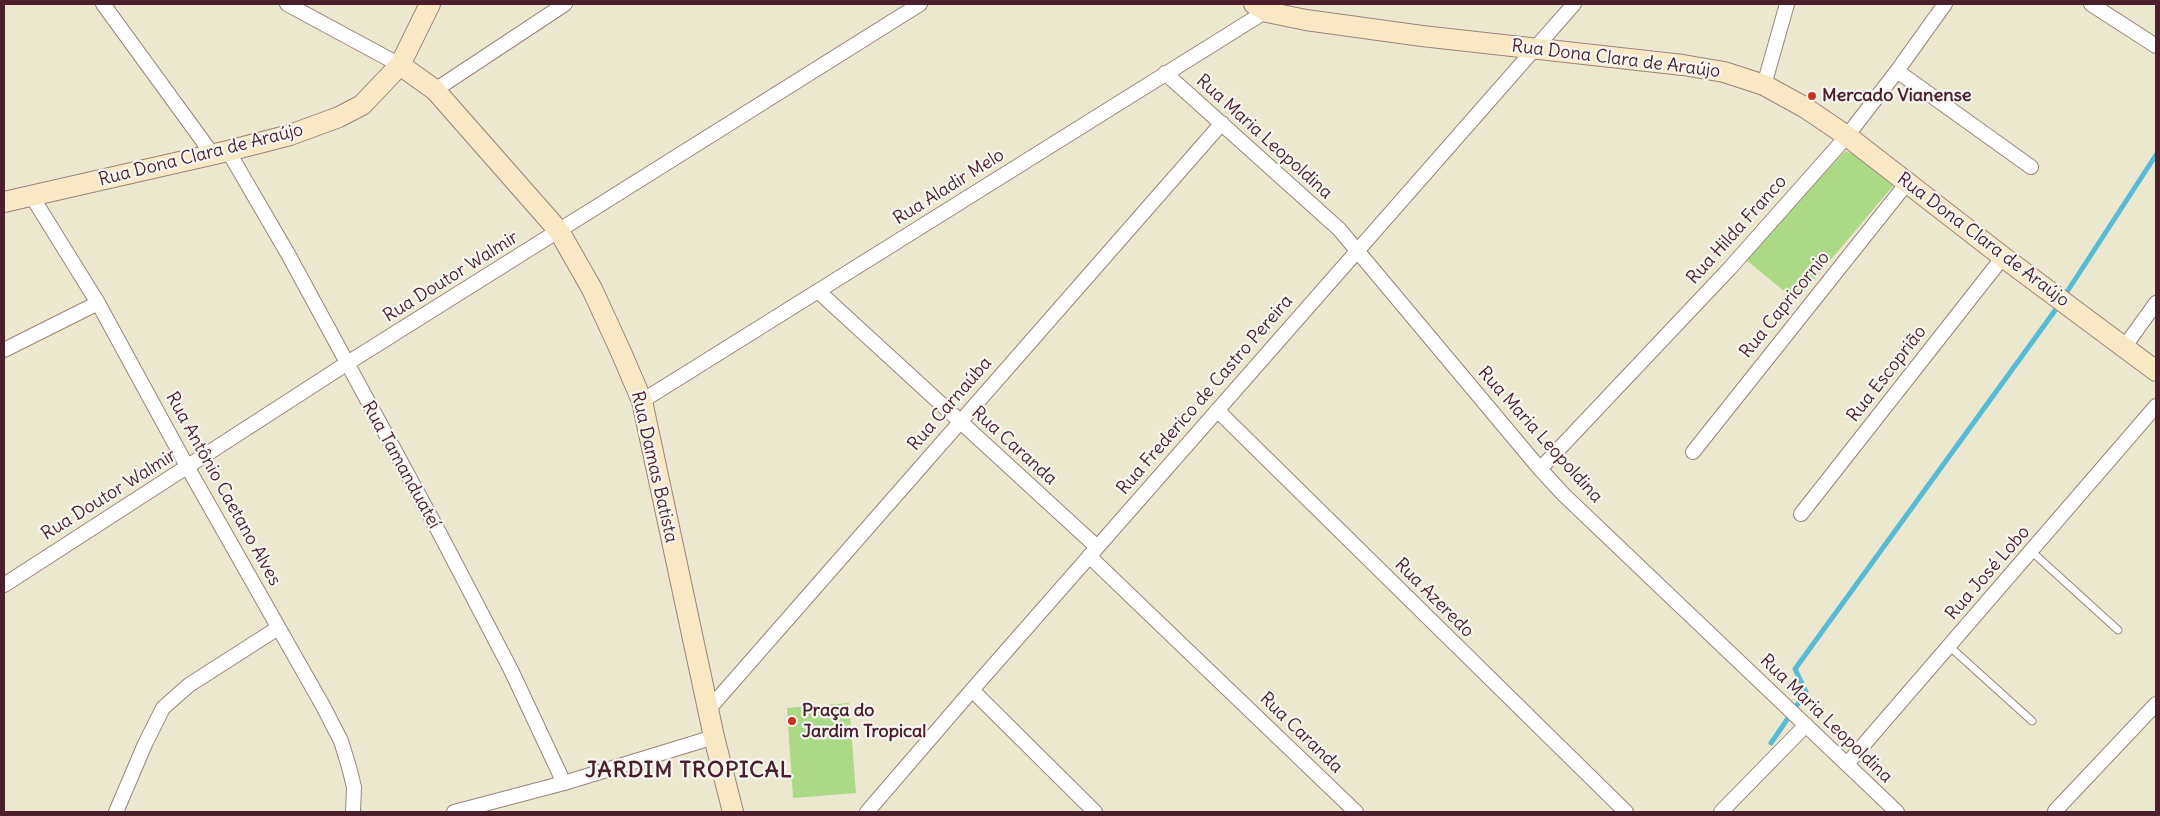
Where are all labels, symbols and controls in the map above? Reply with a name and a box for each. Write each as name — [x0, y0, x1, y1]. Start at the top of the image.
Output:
street label: Rua Dona Clara de Araújo — [1510, 35, 1722, 83]
street label: Rua Maria Leopoldina — [1191, 70, 1337, 204]
place label: Mercado Vianense — [1822, 85, 1972, 107]
marker: Mercado Vianense — [1806, 90, 1818, 102]
street label: Rua Dona Clara de Araújo — [96, 119, 306, 191]
street label: Rua Aladir Melo — [890, 144, 1008, 230]
street label: Rua Dona Clara de Araújo — [1893, 168, 2073, 312]
street label: Rua Hilda Franco — [1683, 171, 1791, 289]
street label: Rua Doutor Walmir — [380, 227, 522, 327]
street label: Rua Capricornio — [1735, 247, 1835, 363]
street label: Rua Frederico de Castro Pereira — [1112, 291, 1298, 499]
street label: Rua Escoprião — [1843, 322, 1931, 426]
street label: Rua Carnaúba — [903, 353, 997, 455]
street label: Rua Maria Leopoldina — [1473, 362, 1607, 508]
street label: Rua Antônio Caetano Alves — [161, 388, 285, 590]
street label: Rua Damas Batista — [626, 389, 682, 545]
street label: Rua Tamanduateí — [357, 398, 445, 532]
street label: Rua Caranda — [967, 402, 1061, 490]
street label: Rua Doutor Walmir — [38, 445, 180, 545]
street label: Rua José Lobo — [1941, 522, 2035, 624]
street label: Rua Azeredo — [1390, 554, 1478, 642]
street label: Rua Maria Leopoldina — [1755, 650, 1897, 788]
street label: Rua Caranda — [1255, 688, 1347, 778]
place label: Praça do Jardim Tropical — [802, 700, 926, 742]
marker: Praça do Jardim Tropical — [786, 715, 798, 727]
district label: JARDIM TROPICAL — [583, 758, 795, 784]

